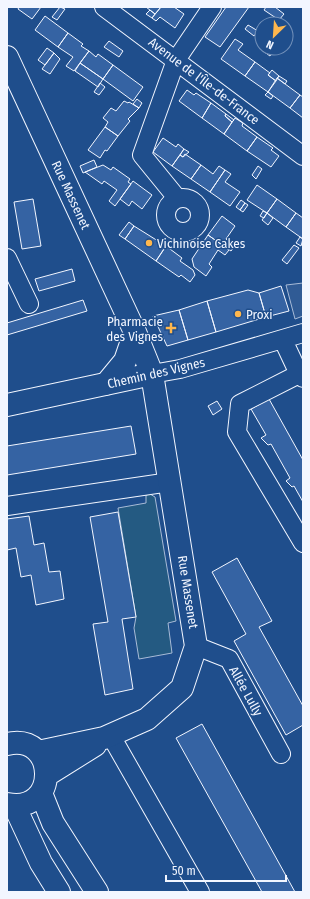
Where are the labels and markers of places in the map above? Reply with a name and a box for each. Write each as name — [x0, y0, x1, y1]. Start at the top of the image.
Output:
place label: Vichinoise Cakes — [157, 236, 246, 251]
marker: Vichinoise Cakes — [144, 238, 154, 248]
place label: Proxi — [246, 307, 272, 322]
marker: Proxi — [233, 309, 243, 319]
place label: Pharmacie des Vignes — [106, 314, 163, 344]
marker: Pharmacie des Vignes — [166, 323, 176, 333]

